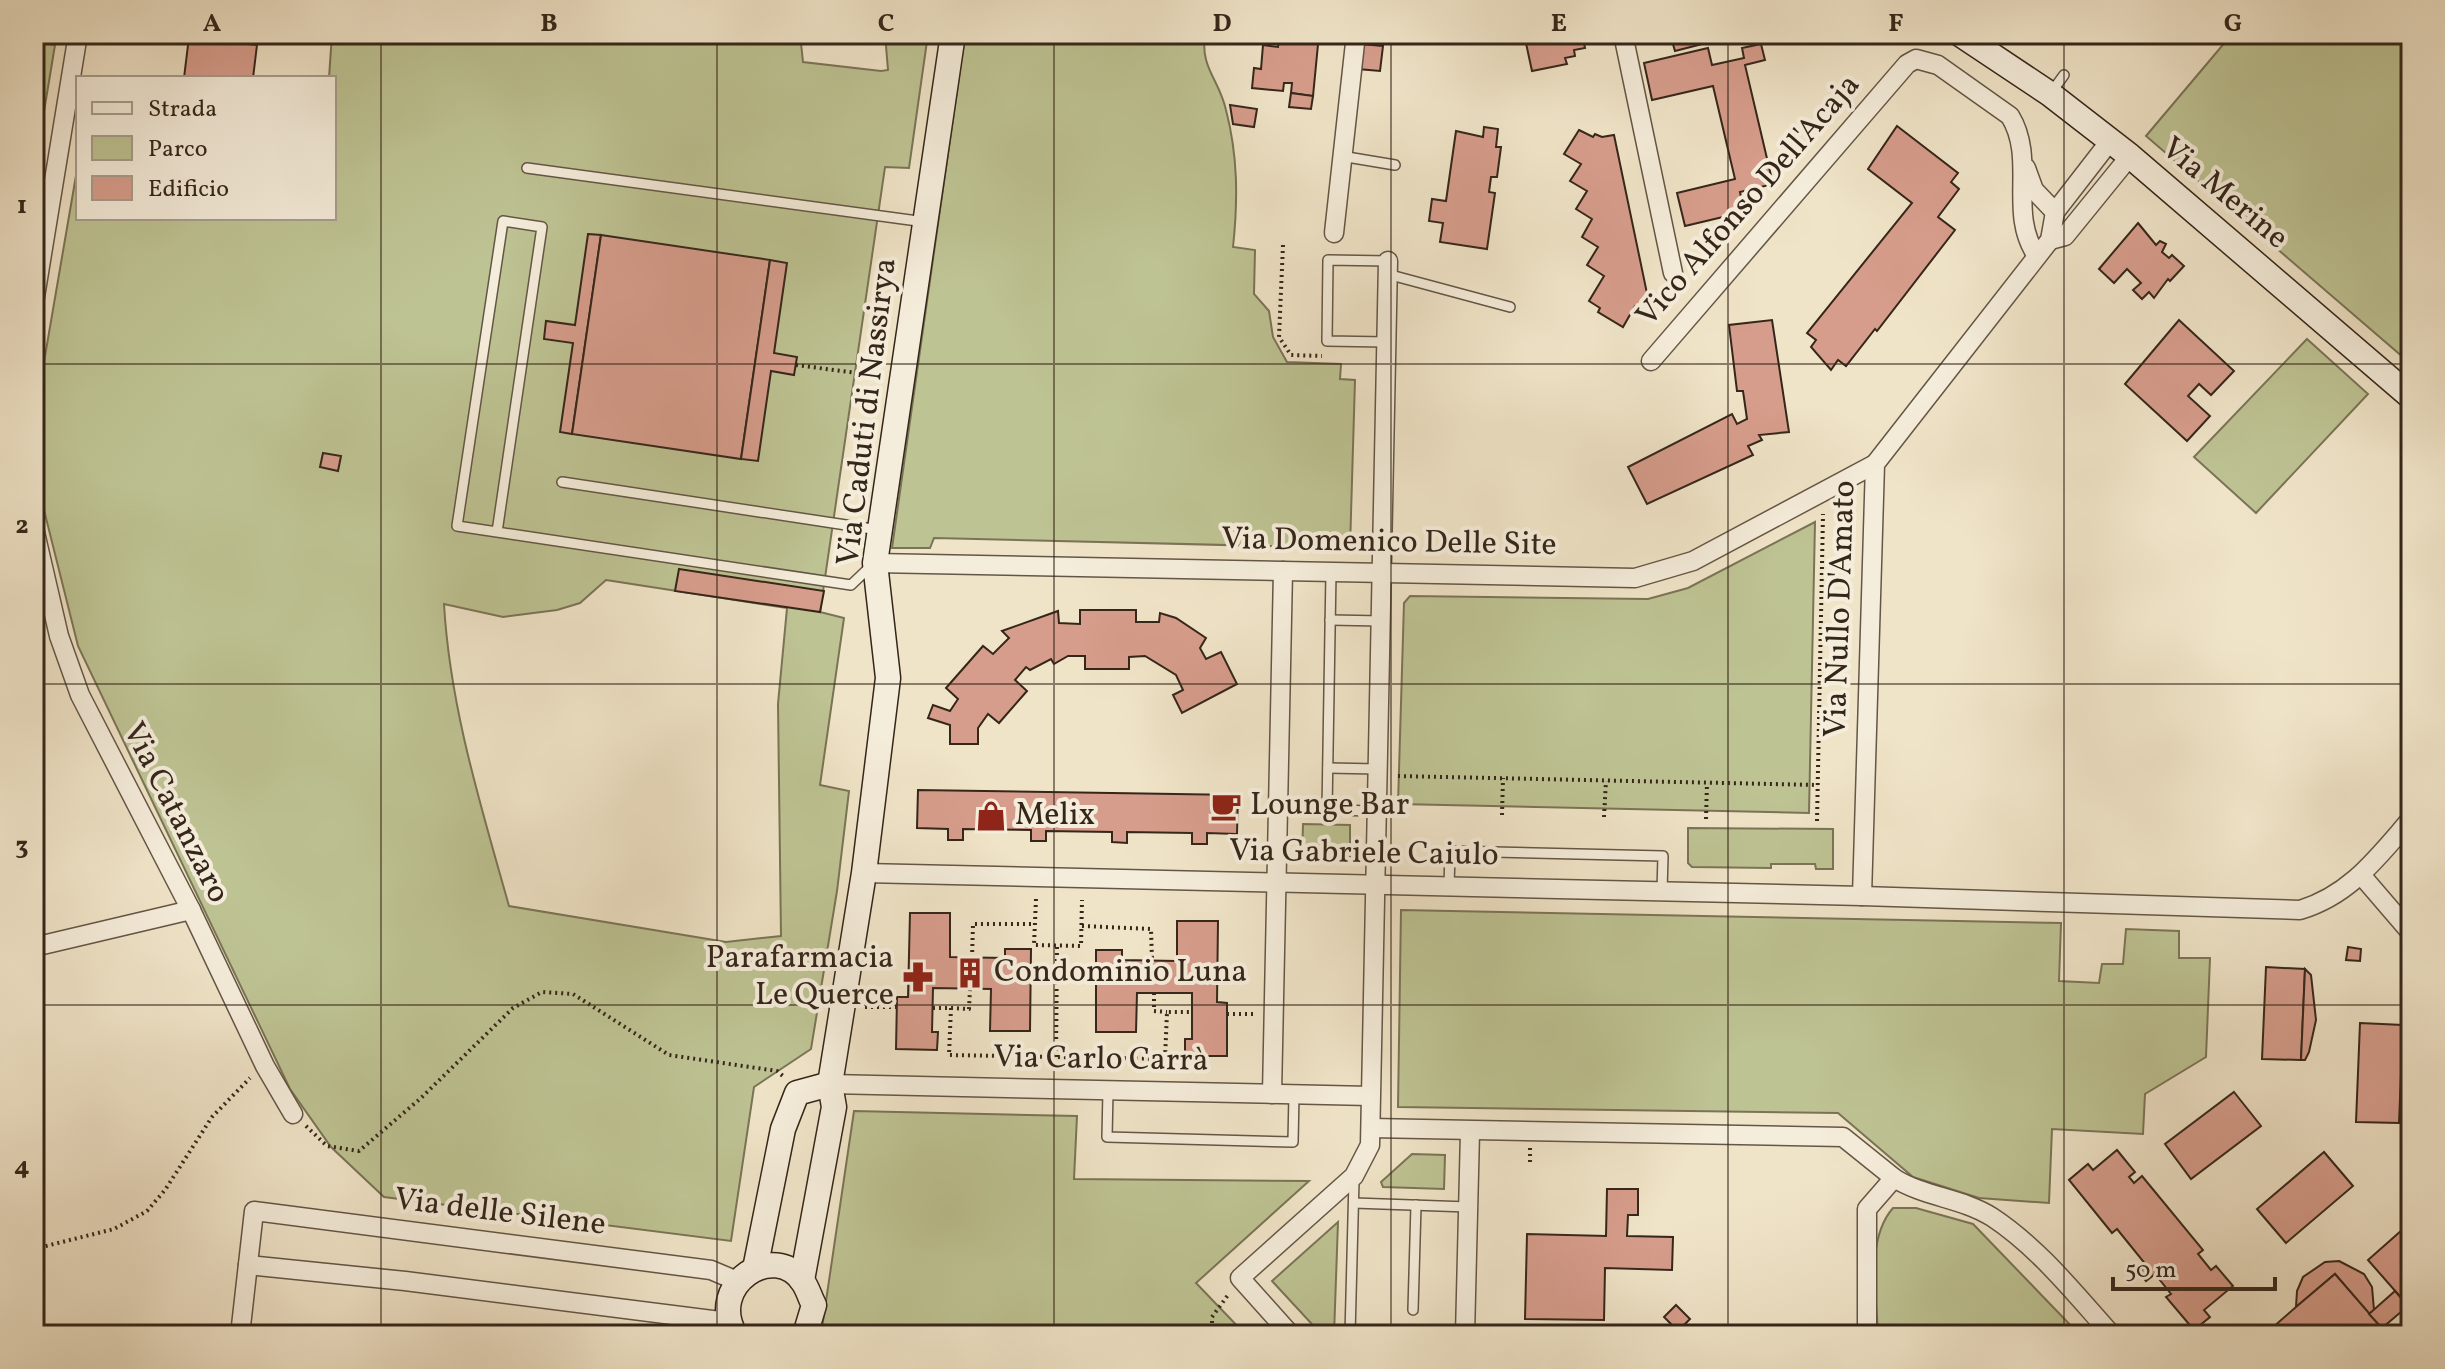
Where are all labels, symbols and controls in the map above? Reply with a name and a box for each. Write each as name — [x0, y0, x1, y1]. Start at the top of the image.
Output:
text: A — [203, 6, 222, 42]
text: B — [540, 6, 558, 42]
text: C — [878, 6, 894, 42]
text: D — [1212, 6, 1232, 42]
text: E — [1551, 6, 1567, 42]
text: F — [1888, 6, 1904, 42]
text: G — [2224, 6, 2242, 42]
street label: Vico Alfonso Dell'Acaja — [1627, 65, 1871, 337]
legend — [76, 76, 336, 220]
text: Strada — [148, 93, 217, 127]
street label: Via Merine — [2151, 128, 2297, 260]
text: Parco — [148, 133, 207, 167]
text: Edificio — [148, 173, 229, 207]
text: 1 — [17, 188, 27, 224]
street label: Via Caduti di Nassirya — [827, 255, 909, 569]
street label: Via Nullo D'Amato — [1815, 480, 1867, 738]
text: 2 — [15, 508, 29, 544]
street label: Via Domenico Delle Site — [1221, 518, 1557, 568]
street label: Via Catanzaro — [111, 715, 239, 911]
place label: Lounge Bar — [1250, 784, 1409, 828]
cafe icon: Lounge Bar — [1209, 789, 1243, 823]
place label: Melix — [1015, 794, 1095, 838]
shop icon: Melix — [974, 799, 1008, 833]
text: 3 — [15, 829, 29, 865]
street label: Via Gabriele Caiulo — [1229, 830, 1499, 878]
place label: Parafarmacia Le Querce — [706, 937, 894, 1018]
place label: Condominio Luna — [994, 951, 1247, 995]
building icon: Condominio Luna — [953, 956, 987, 990]
pharmacy icon: Parafarmacia Le Querce — [901, 960, 935, 994]
street label: Via Carlo Carrà — [993, 1036, 1209, 1084]
text: 4 — [14, 1149, 30, 1185]
street label: Via delle Silene — [392, 1178, 608, 1248]
scale bar — [2113, 1241, 2275, 1291]
text: 50 m — [2125, 1254, 2177, 1288]

